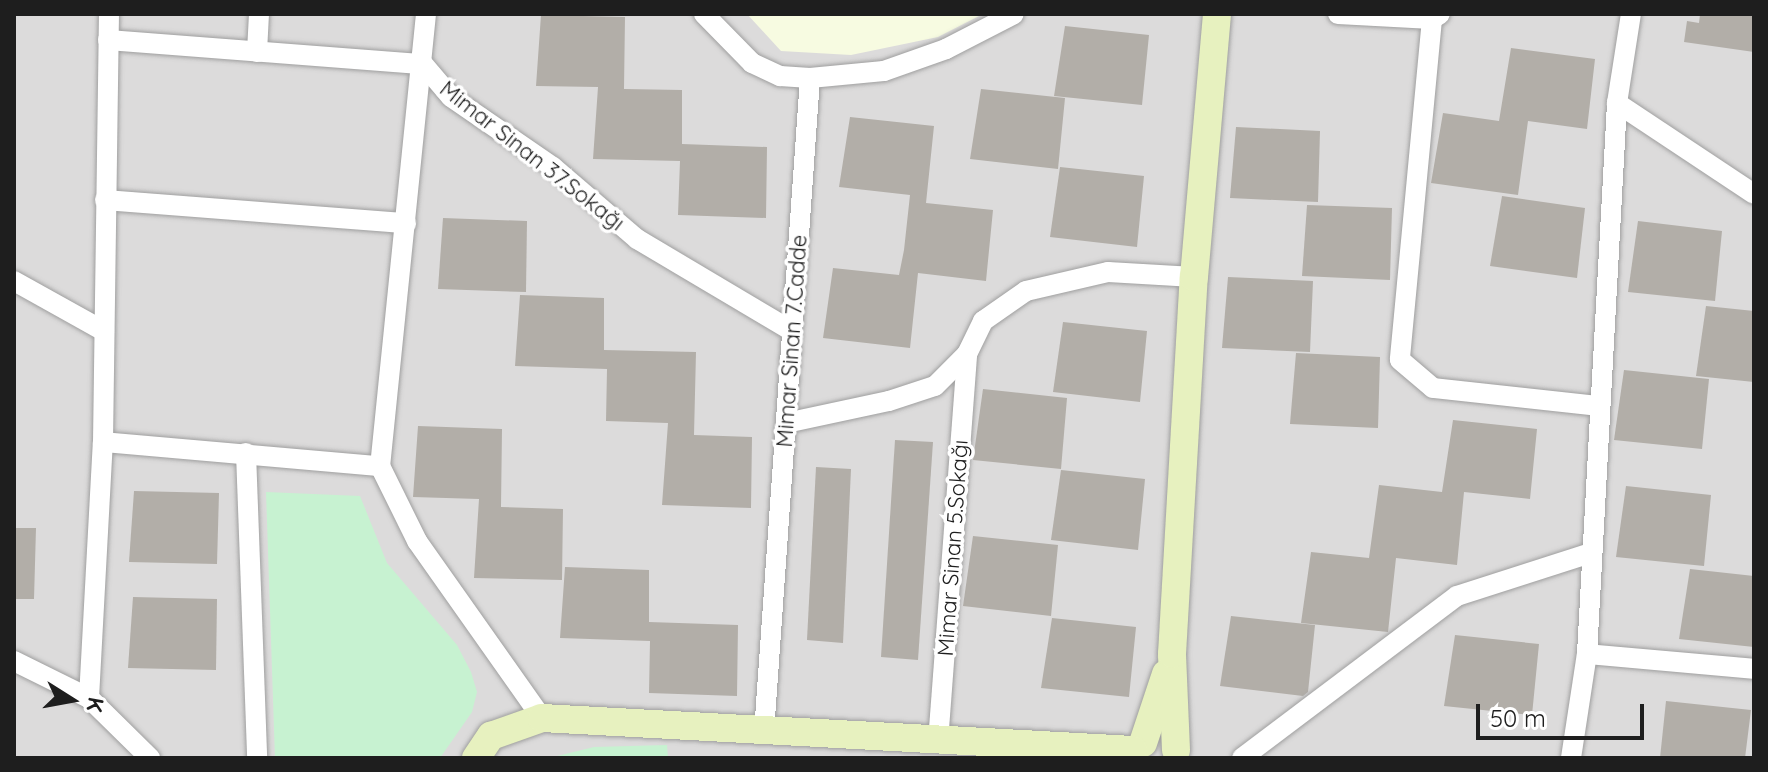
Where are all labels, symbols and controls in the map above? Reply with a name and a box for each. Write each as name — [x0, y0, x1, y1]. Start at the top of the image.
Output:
street label: Mimar Sinan 37.Sokağı — [434, 76, 630, 236]
street label: Mimar Sinan 7.Cadde — [771, 234, 813, 448]
street label: Mimar Sinan 5.Sokağı — [932, 439, 974, 657]
north arrow — [32, 660, 112, 740]
scale bar — [1480, 688, 1648, 738]
text: K — [80, 695, 111, 714]
text: 50 m — [1490, 703, 1546, 733]

